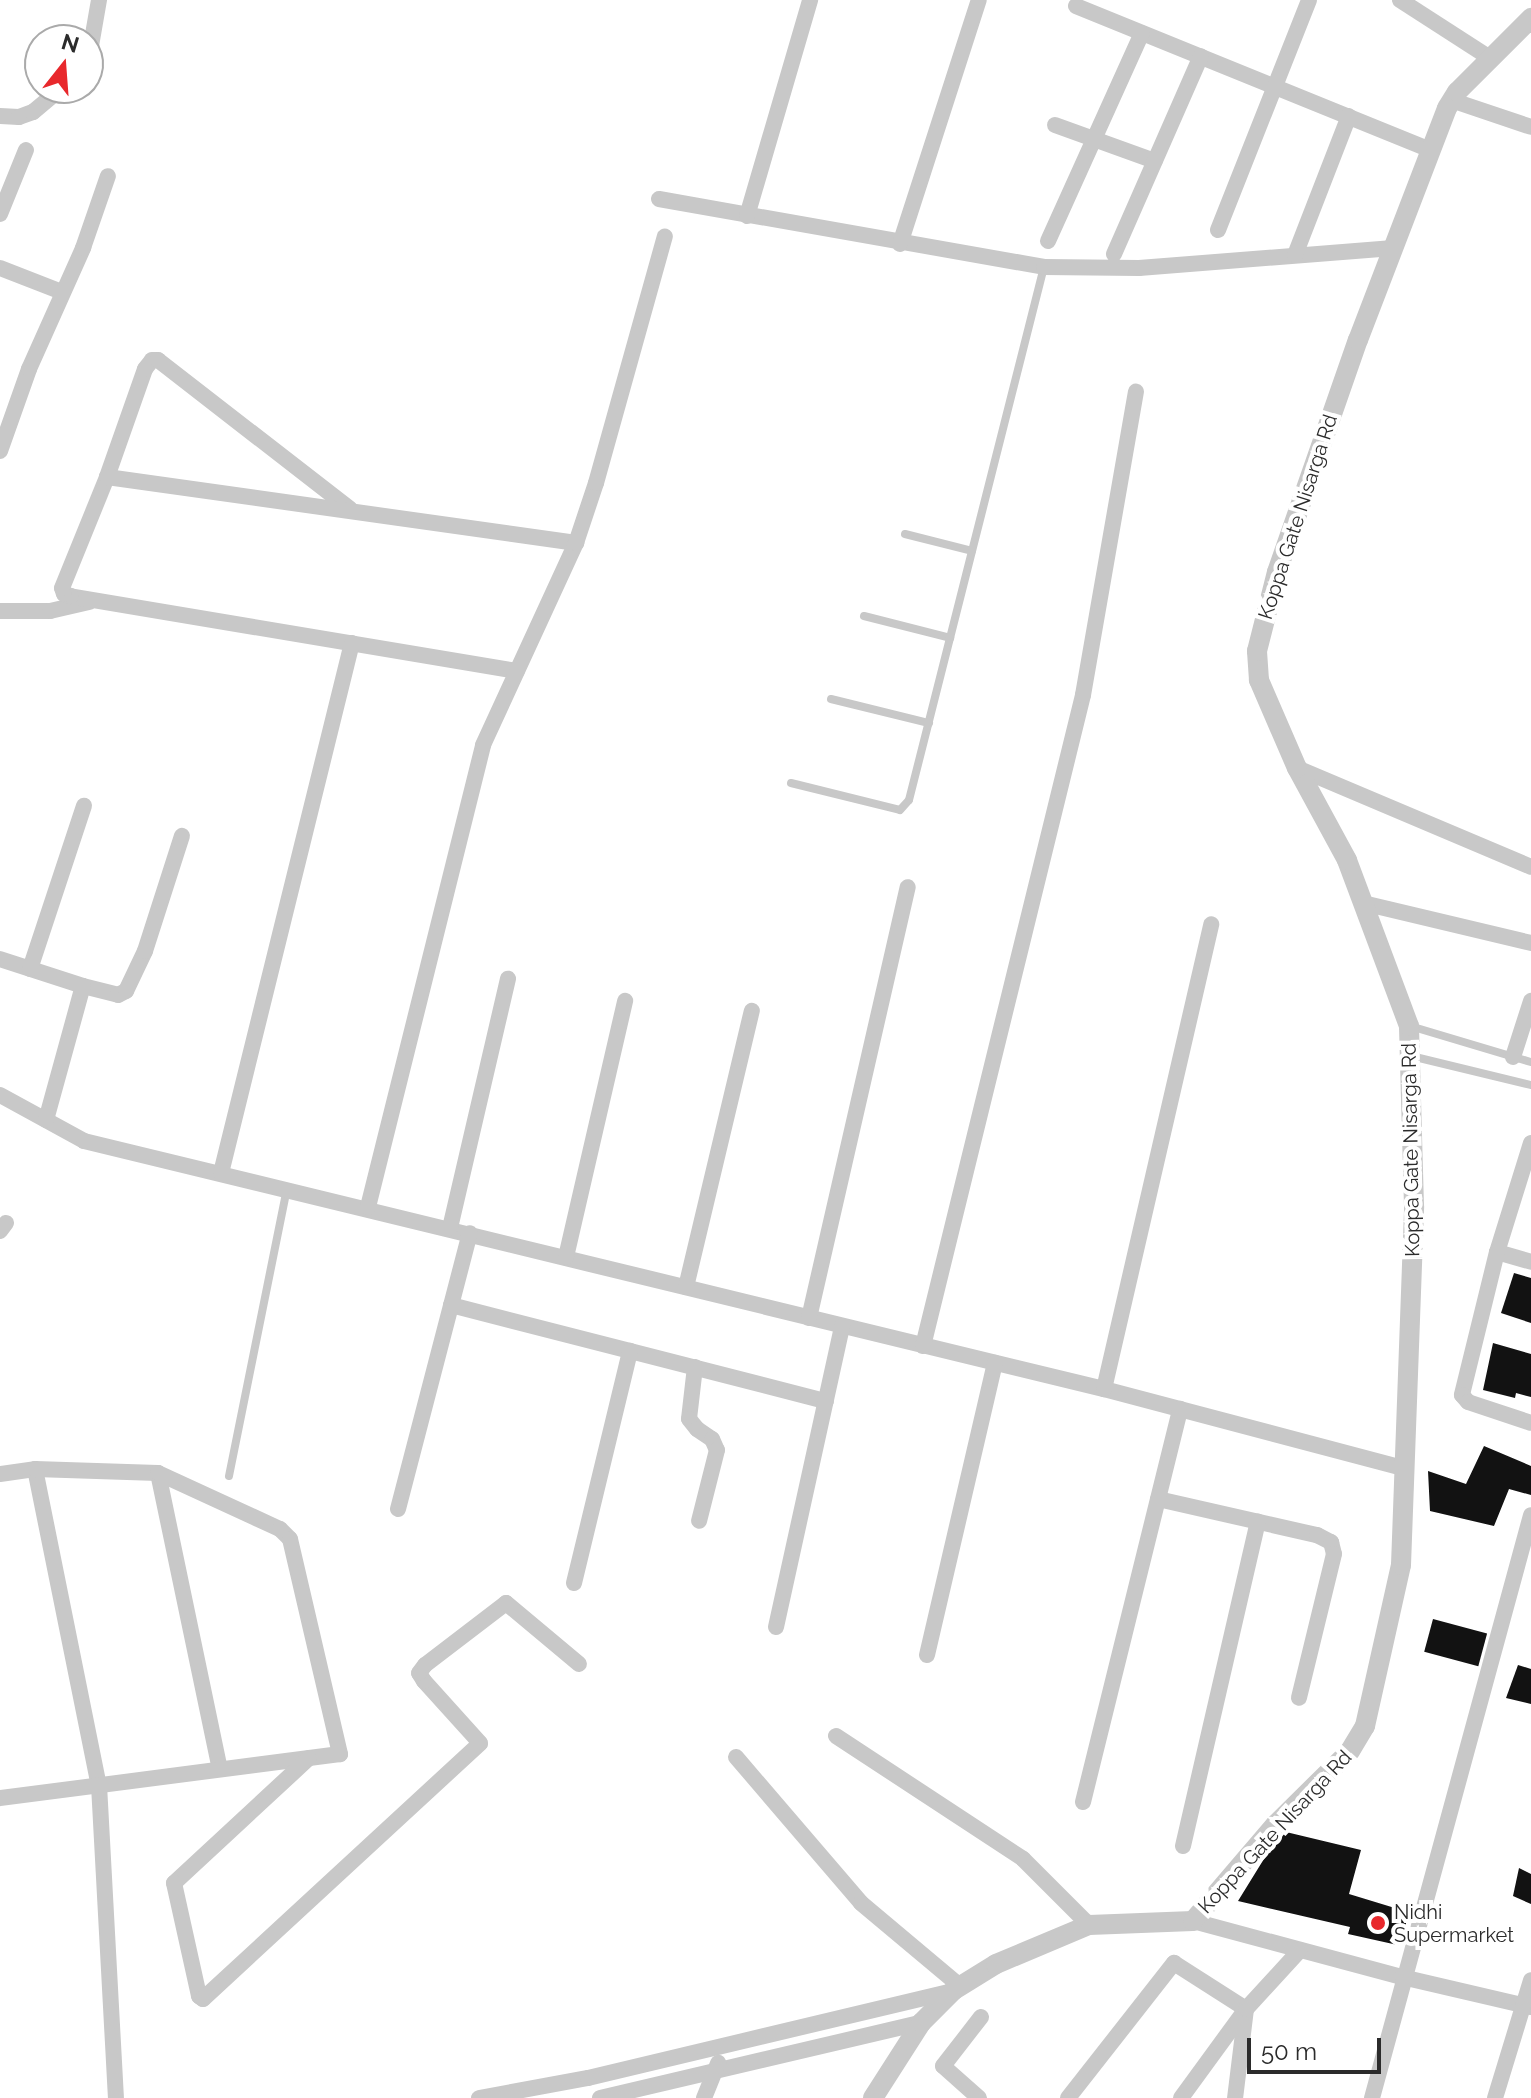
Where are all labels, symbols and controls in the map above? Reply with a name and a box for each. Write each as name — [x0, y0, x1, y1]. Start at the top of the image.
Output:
north arrow — [24, 24, 104, 104]
text: N — [59, 28, 82, 58]
street label: Koppa Gate Nisarga Rd — [1254, 412, 1342, 622]
street label: Koppa Gate Nisarga Rd — [1397, 1043, 1425, 1257]
street label: Koppa Gate Nisarga Rd — [1193, 1746, 1357, 1918]
place label: Nidhi Supermarket — [1394, 1900, 1514, 1947]
marker: Nidhi Supermarket — [1369, 1914, 1387, 1932]
scale bar — [1251, 2022, 1385, 2072]
text: 50 m — [1261, 2037, 1317, 2066]

